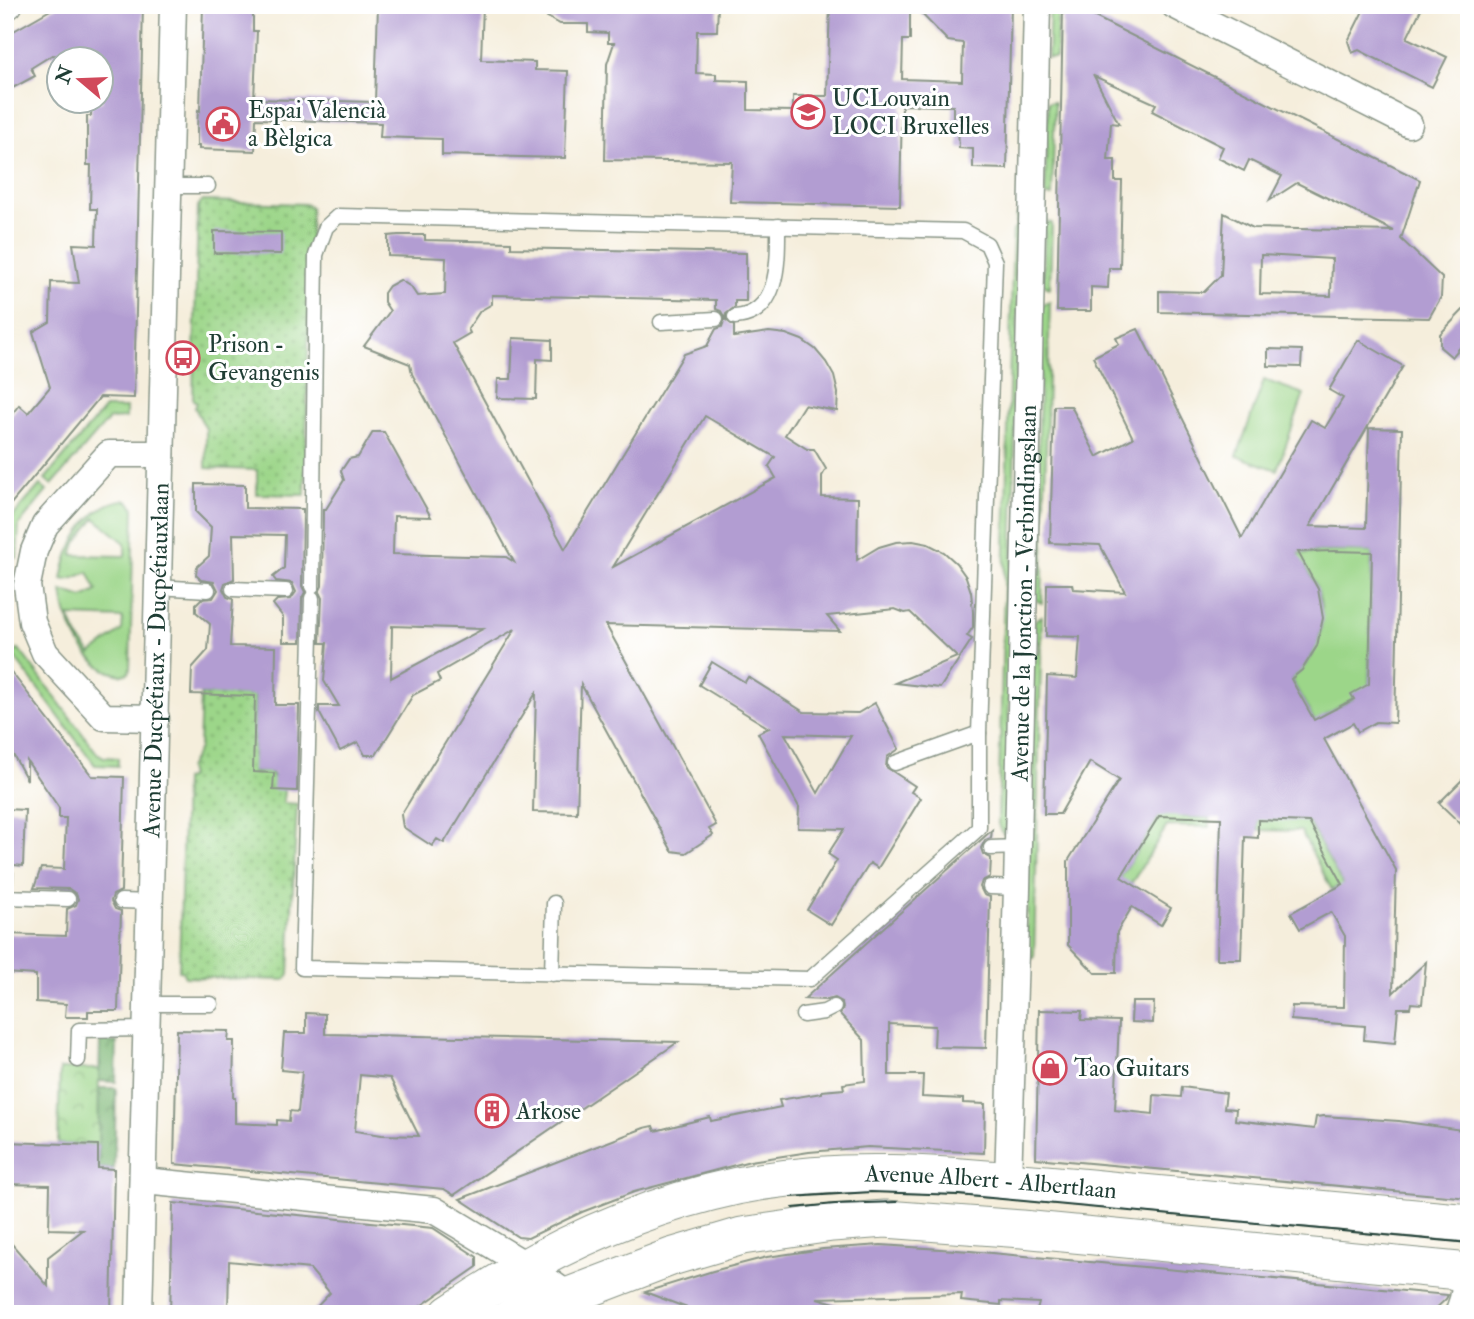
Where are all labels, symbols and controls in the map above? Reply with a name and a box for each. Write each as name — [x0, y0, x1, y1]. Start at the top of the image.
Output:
north arrow — [46, 46, 116, 116]
text: N — [50, 62, 79, 88]
place label: UCLouvain LOCI Bruxelles — [832, 83, 989, 142]
school or university icon: UCLouvain LOCI Bruxelles — [789, 93, 827, 131]
place label: Espai Valencià a Bèlgica — [248, 95, 387, 154]
public building icon: Espai Valencià a Bèlgica — [204, 105, 242, 143]
place label: Prison - Gevangenis — [208, 329, 320, 388]
bus stop icon: Prison - Gevangenis — [164, 339, 202, 377]
street label: Avenue de la Jonction - Verbindingslaan — [1004, 404, 1044, 783]
street label: Avenue Ducpétiaux - Ducpétiauxlaan — [136, 482, 177, 839]
shop icon: Tao Guitars — [1031, 1049, 1069, 1087]
place label: Tao Guitars — [1074, 1053, 1189, 1084]
building icon: Arkose — [473, 1092, 511, 1130]
place label: Arkose — [515, 1096, 581, 1127]
street label: Avenue Albert - Albertlaan — [864, 1158, 1118, 1206]

